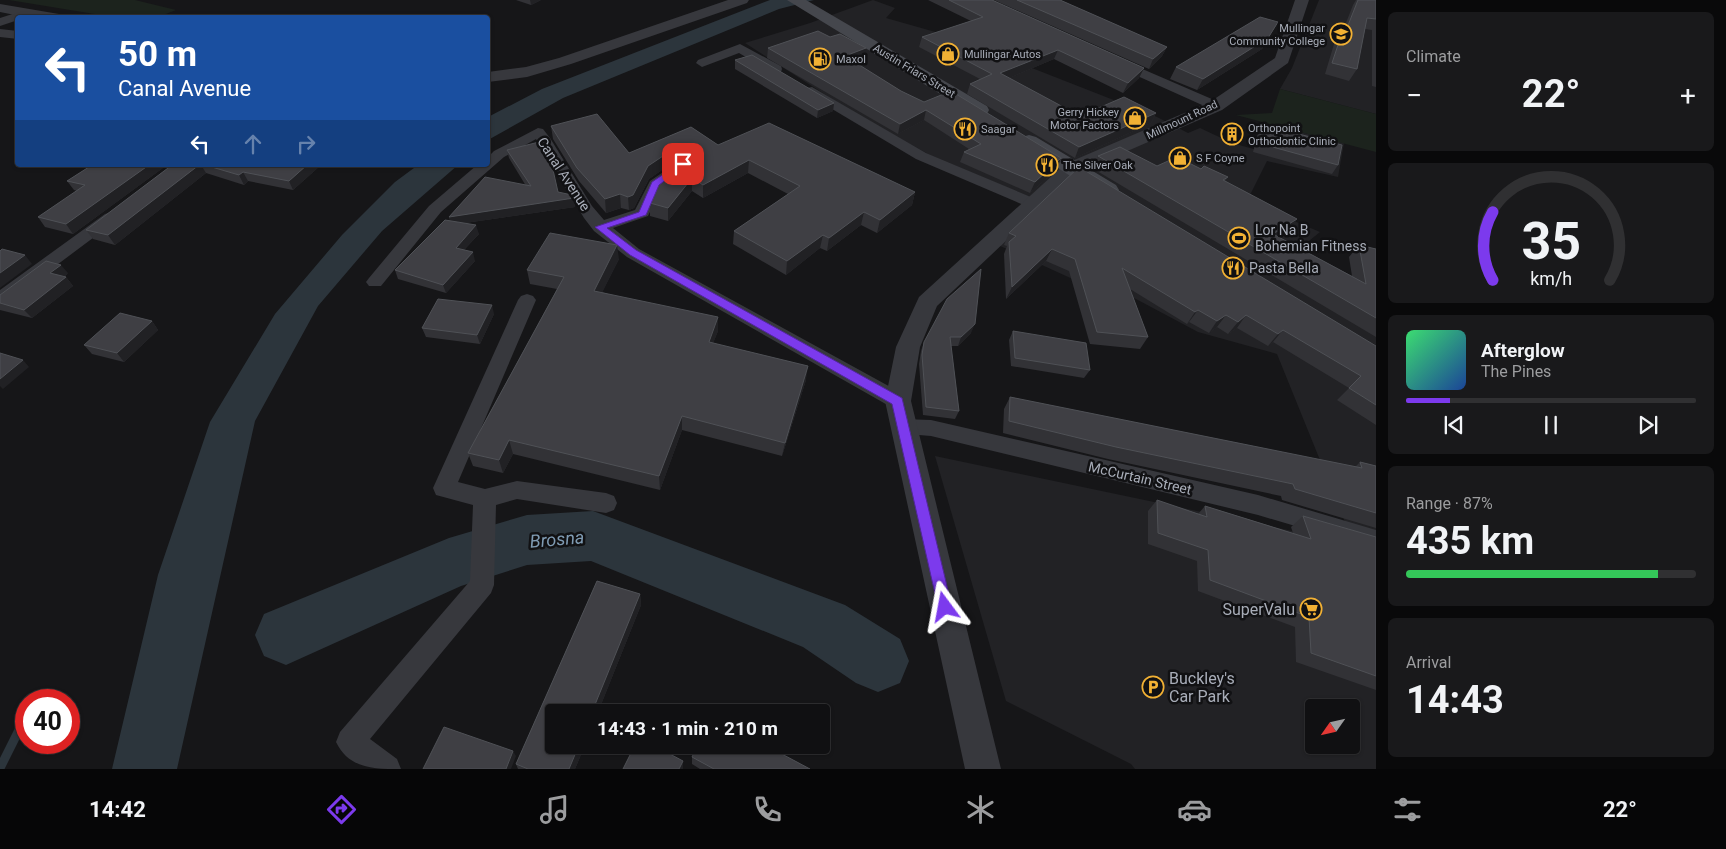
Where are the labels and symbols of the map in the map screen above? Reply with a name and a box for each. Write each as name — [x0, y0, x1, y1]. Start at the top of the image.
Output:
place label: Mullingar Community College — [1229, 22, 1325, 48]
school or university icon: Mullingar Community College — [1329, 22, 1353, 46]
street label: Austin Friars Street — [871, 41, 958, 101]
shop icon: Mullingar Autos — [936, 42, 960, 66]
fuel station icon: Maxol — [808, 47, 832, 71]
place label: Mullingar Autos — [964, 48, 1041, 61]
place label: Maxol — [836, 53, 866, 66]
street label: Millmount Road — [1144, 98, 1220, 142]
place label: Gerry Hickey Motor Factors — [1050, 106, 1120, 132]
shop icon: Gerry Hickey Motor Factors — [1123, 106, 1147, 130]
restaurant icon: Saagar — [953, 117, 977, 141]
building icon: Orthopoint Orthodontic Clinic — [1220, 122, 1244, 146]
place label: Orthopoint Orthodontic Clinic — [1248, 122, 1336, 148]
place label: Saagar — [981, 123, 1016, 136]
street label: Canal Avenue — [534, 134, 594, 214]
pin — [662, 143, 704, 185]
shop icon: S F Coyne — [1168, 146, 1192, 170]
place label: S F Coyne — [1196, 152, 1245, 165]
restaurant icon: The Silver Oak — [1035, 153, 1059, 177]
place label: The Silver Oak — [1063, 159, 1133, 172]
place label: Lor Na B Bohemian Fitness — [1255, 222, 1367, 254]
sports icon: Lor Na B Bohemian Fitness — [1227, 226, 1251, 250]
restaurant icon: Pasta Bella — [1221, 256, 1245, 280]
place label: Pasta Bella — [1249, 260, 1319, 276]
street label: McCurtain Street — [1087, 458, 1193, 498]
water label: Brosna — [529, 526, 585, 552]
position arrow — [918, 580, 970, 632]
supermarket icon: SuperValu — [1299, 597, 1323, 621]
place label: SuperValu — [1223, 600, 1295, 619]
place label: Buckley's Car Park — [1169, 669, 1235, 706]
parking icon: Buckley's Car Park — [1141, 675, 1165, 699]
speed limit sign: 40 — [15, 689, 80, 754]
north arrow — [1305, 699, 1360, 754]

